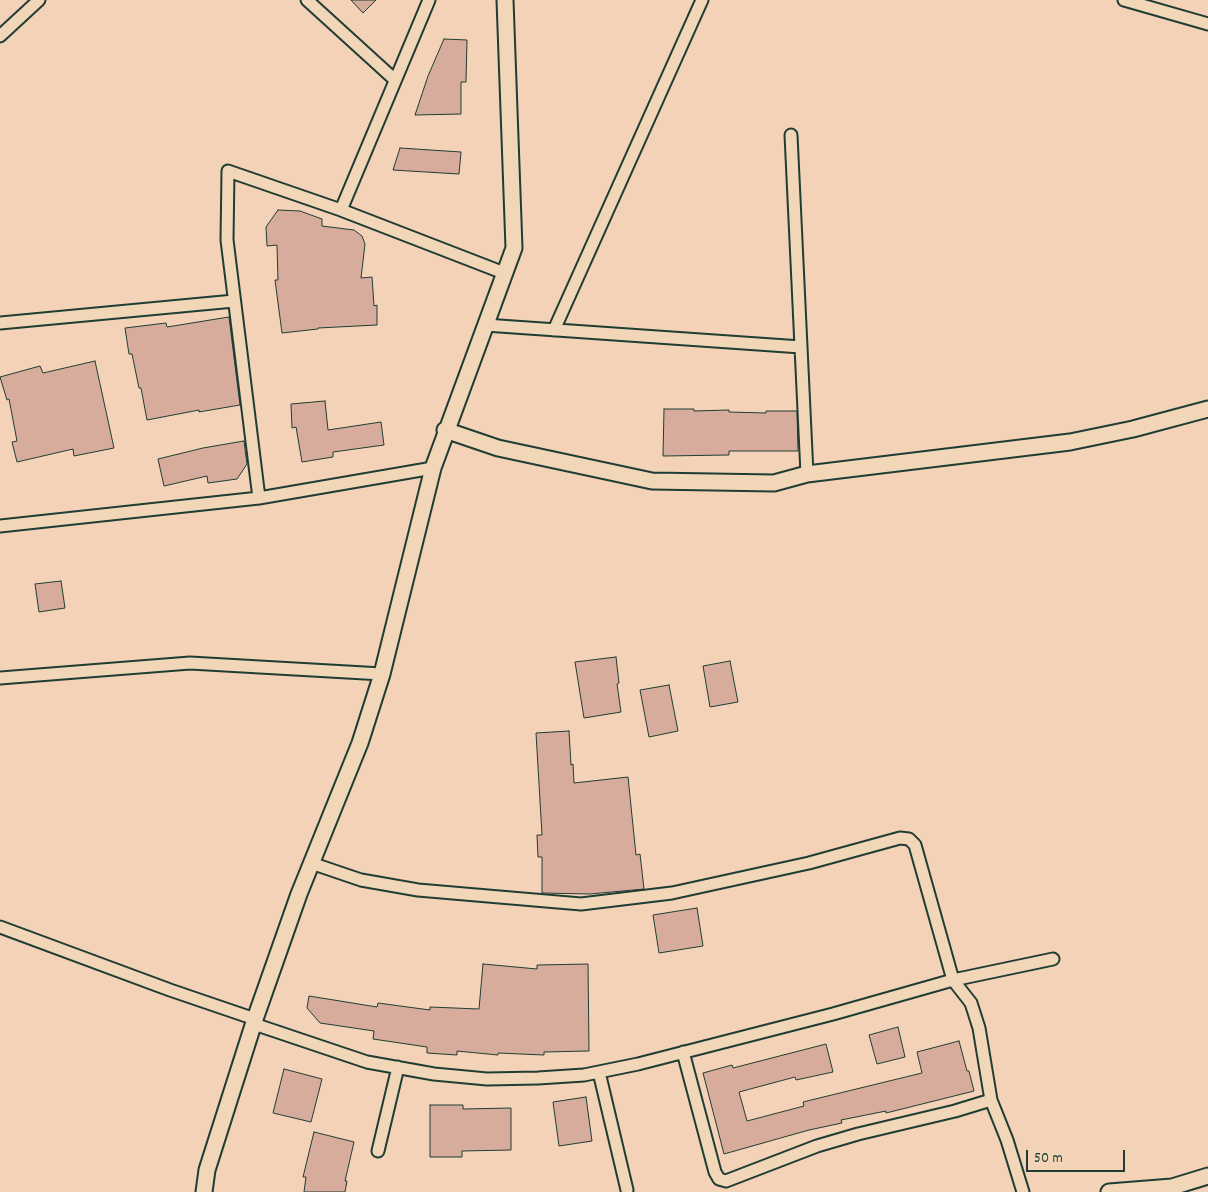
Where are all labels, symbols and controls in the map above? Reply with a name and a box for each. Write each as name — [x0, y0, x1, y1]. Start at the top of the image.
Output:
scale bar — [1028, 1140, 1127, 1172]
text: 50 m — [1034, 1148, 1063, 1170]

